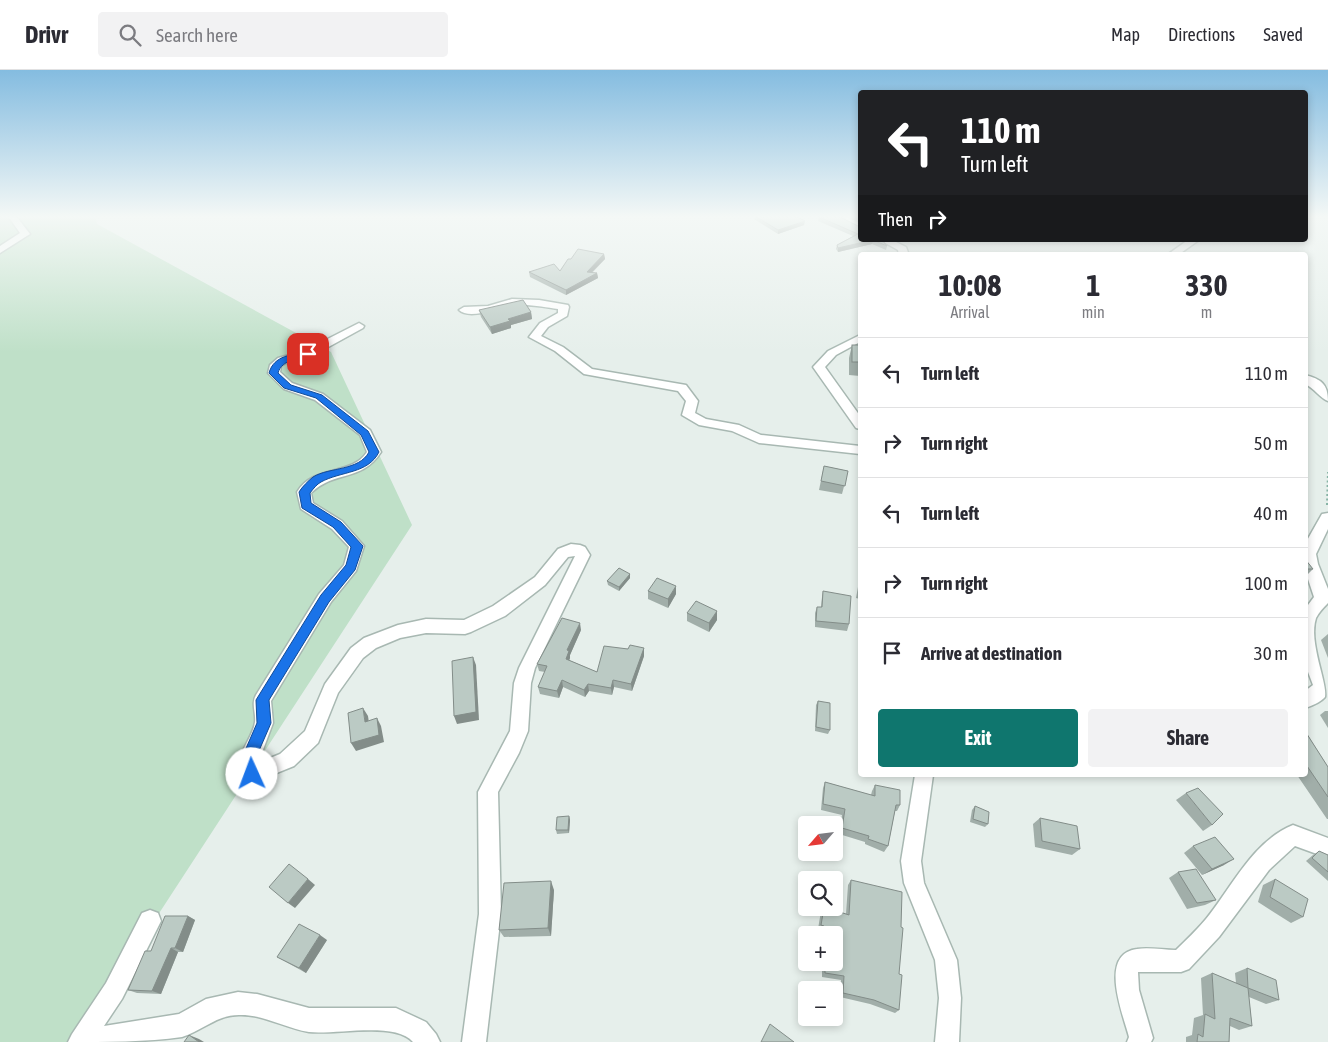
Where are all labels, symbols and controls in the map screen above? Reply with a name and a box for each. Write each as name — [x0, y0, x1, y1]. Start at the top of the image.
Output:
search box — [98, 12, 448, 57]
text: Drivr — [25, 21, 68, 48]
icon: search — [116, 21, 144, 49]
text: Search here — [156, 24, 238, 46]
text: Map — [1111, 24, 1140, 45]
text: Directions — [1168, 24, 1235, 45]
text: Saved — [1263, 24, 1303, 45]
icon: left — [878, 110, 943, 175]
text: 110 m — [961, 110, 1040, 150]
text: Turn left — [961, 151, 1028, 177]
icon: right — [923, 205, 951, 233]
text: Then — [878, 208, 913, 230]
text: 10:08 — [938, 268, 1001, 302]
text: 1 — [1086, 268, 1100, 302]
text: 330 — [1185, 268, 1228, 302]
text: Arrival — [950, 303, 989, 321]
text: min — [1082, 303, 1105, 321]
text: m — [1201, 303, 1212, 321]
pin — [287, 333, 329, 375]
icon: arrive — [294, 340, 322, 368]
icon: left — [878, 359, 906, 387]
text: Turn left — [921, 362, 979, 384]
text: 110 m — [1245, 362, 1288, 384]
icon: right — [878, 429, 906, 457]
text: Turn right — [921, 432, 988, 454]
text: 50 m — [1254, 432, 1288, 454]
icon: left — [878, 499, 906, 527]
text: Turn left — [921, 502, 979, 524]
text: 40 m — [1254, 502, 1288, 524]
icon: right — [878, 569, 906, 597]
text: Turn right — [921, 572, 988, 594]
text: 100 m — [1245, 572, 1288, 594]
icon: arrive — [878, 639, 906, 667]
text: Arrive at destination — [921, 642, 1062, 664]
text: 30 m — [1254, 642, 1288, 664]
button: Exit — [878, 709, 1078, 767]
button: Share — [1088, 709, 1288, 767]
position arrow — [225, 747, 277, 799]
north arrow — [798, 816, 842, 861]
map controls — [798, 816, 843, 1026]
button: search — [798, 871, 843, 916]
button: + — [798, 926, 843, 971]
button: − — [798, 981, 843, 1026]

